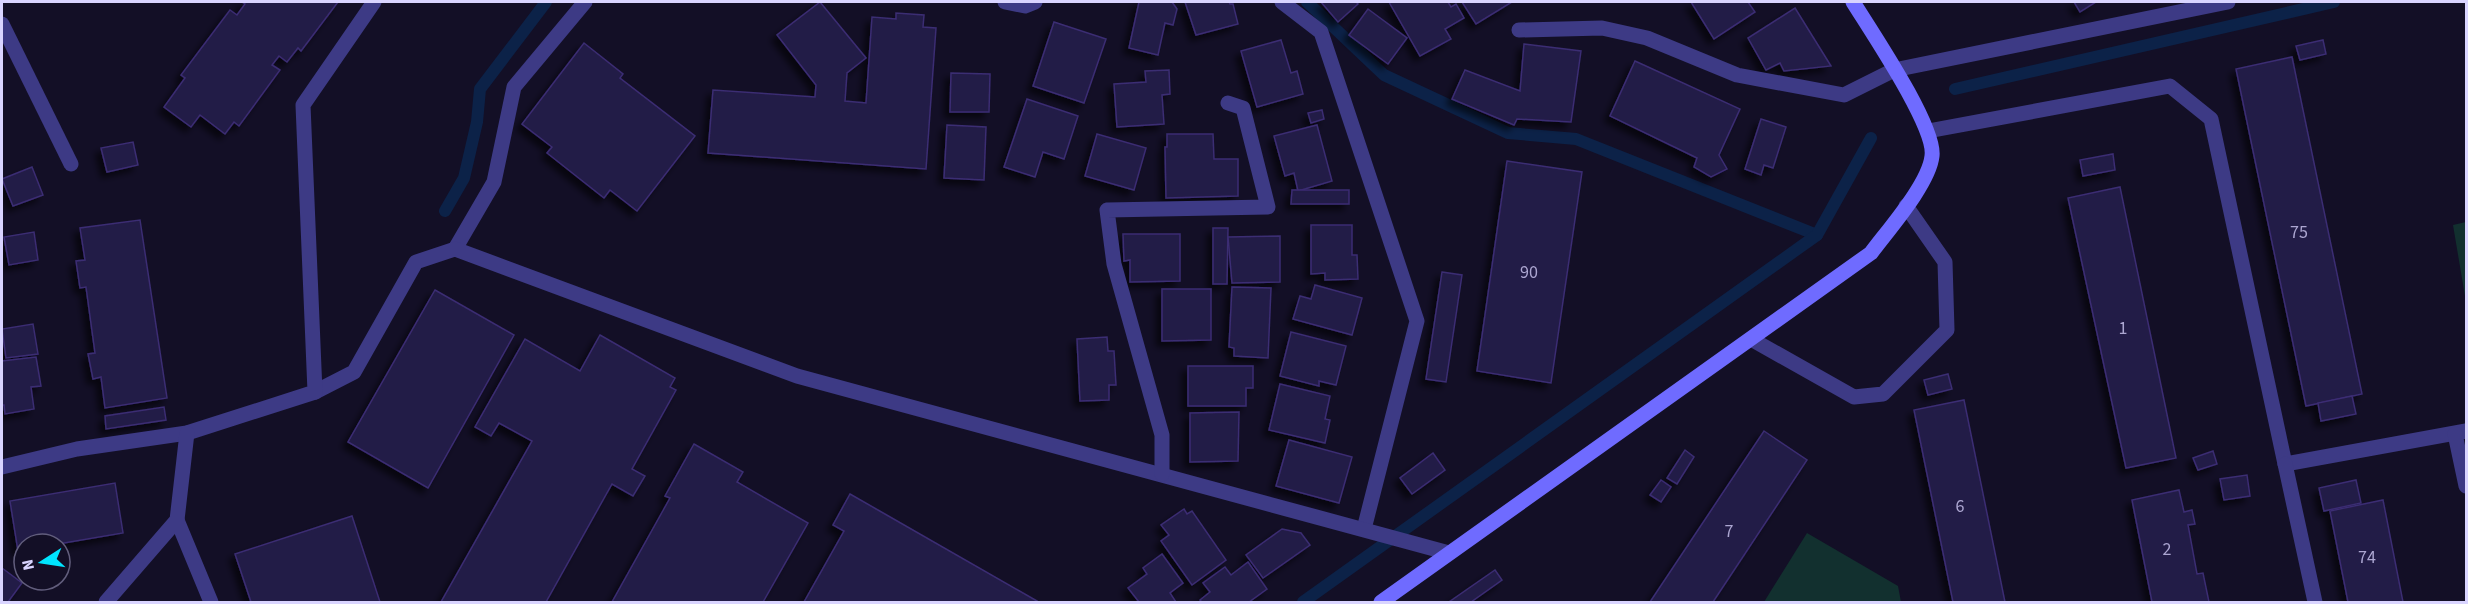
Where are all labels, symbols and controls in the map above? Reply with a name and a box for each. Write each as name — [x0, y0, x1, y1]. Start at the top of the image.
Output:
house number: 75 — [2290, 220, 2308, 245]
house number: 90 — [1520, 260, 1538, 285]
house number: 1 — [2119, 316, 2127, 341]
house number: 6 — [1956, 494, 1965, 519]
house number: 7 — [1725, 519, 1734, 544]
north arrow — [12, 532, 72, 592]
house number: 2 — [2163, 537, 2172, 562]
house number: 74 — [2358, 545, 2376, 570]
text: N — [16, 557, 40, 572]

